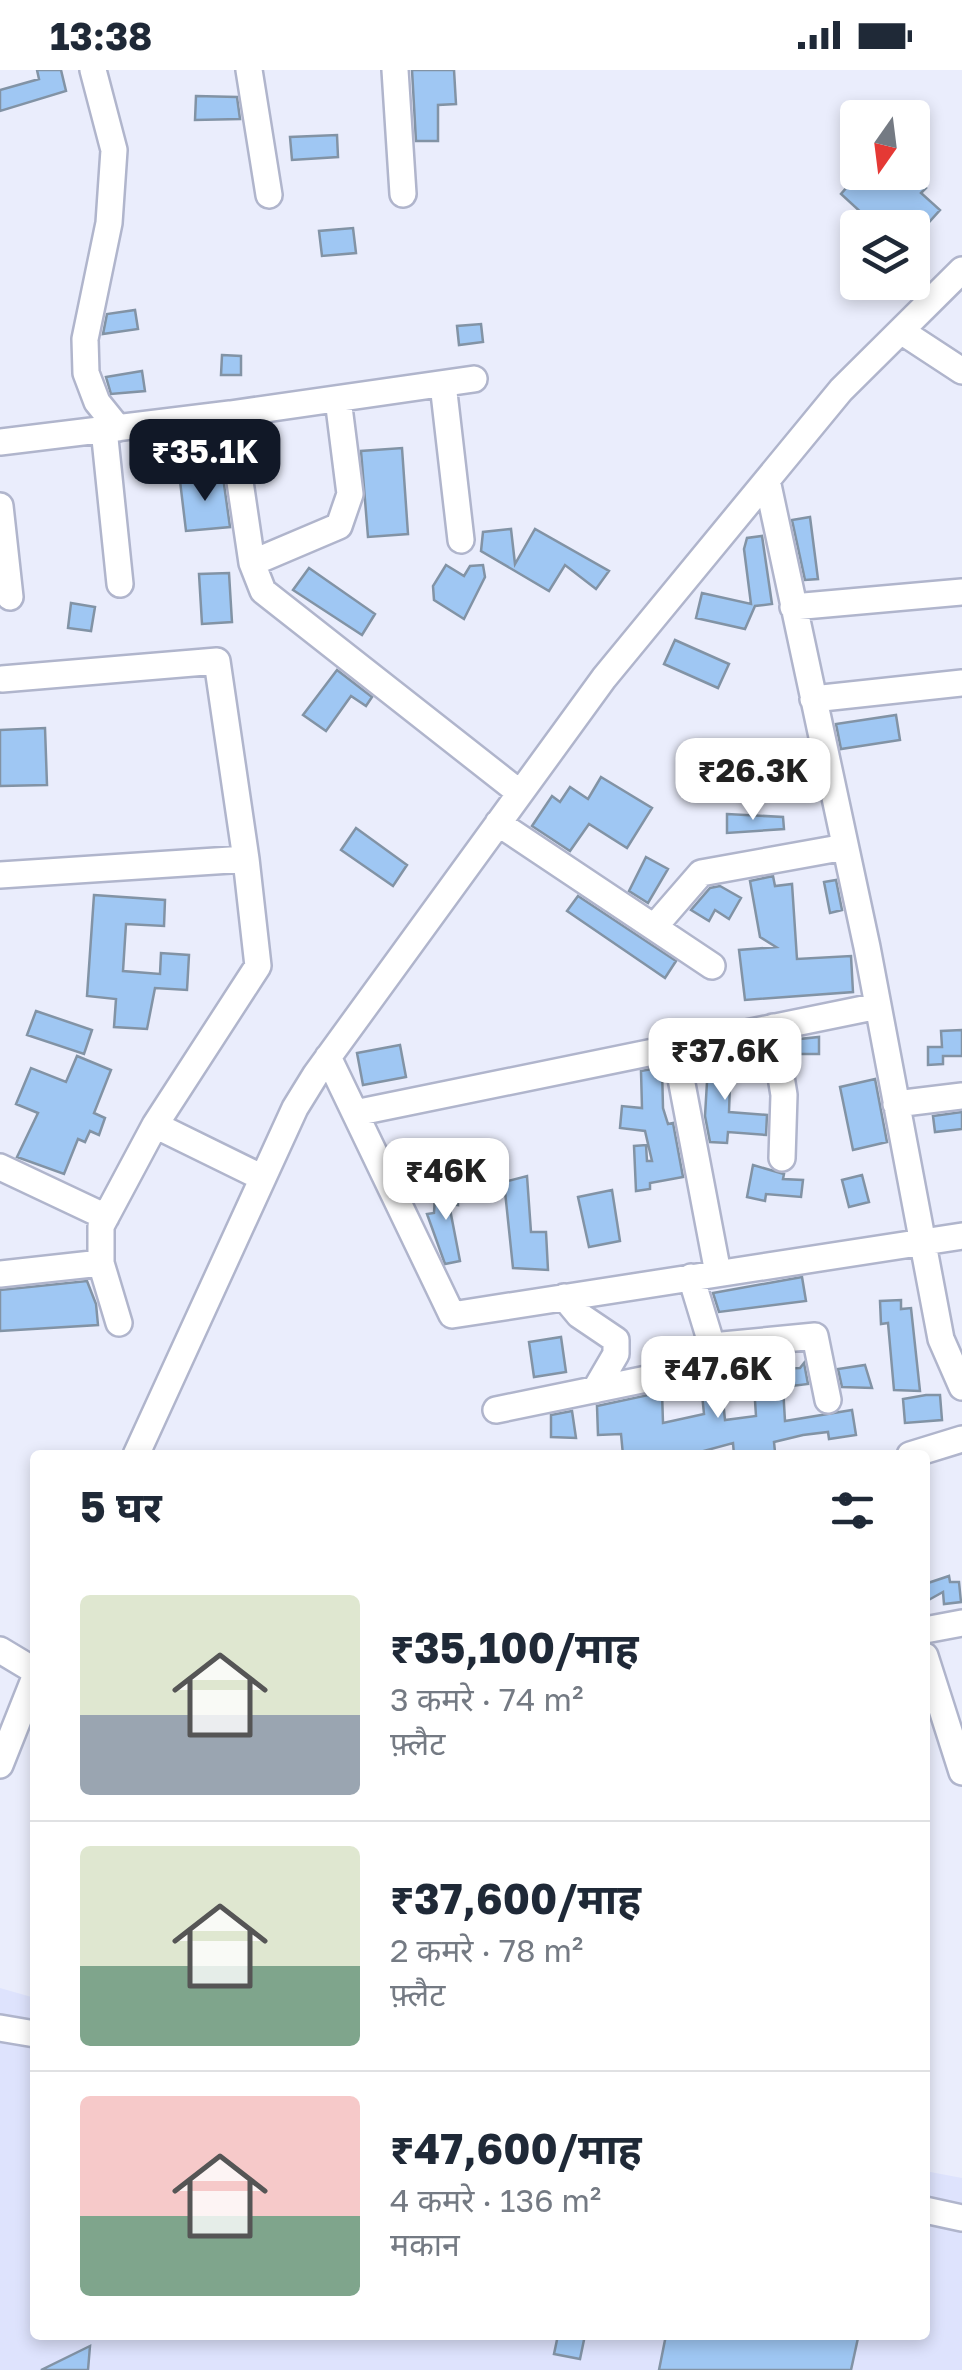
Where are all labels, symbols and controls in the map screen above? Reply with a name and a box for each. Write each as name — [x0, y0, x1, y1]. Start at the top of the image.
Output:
text: 13:38 — [50, 13, 152, 58]
north arrow — [840, 100, 930, 190]
map controls — [840, 100, 930, 300]
button: layers — [840, 210, 930, 300]
pin: ₹35.1K — [124, 419, 286, 504]
text: ₹35.1K — [151, 432, 259, 470]
pin: ₹26.3K — [672, 738, 834, 823]
text: ₹26.3K — [697, 751, 809, 789]
pin: ₹37.6K — [644, 1018, 806, 1103]
text: ₹37.6K — [670, 1031, 780, 1069]
pin: ₹46K — [387, 1138, 505, 1223]
text: ₹46K — [405, 1151, 487, 1189]
pin: ₹47.6K — [637, 1336, 799, 1421]
text: ₹47.6K — [663, 1349, 773, 1387]
text: 5 घर — [80, 1481, 162, 1531]
icon: filters — [825, 1483, 880, 1538]
text: ₹35,100/माह — [390, 1622, 639, 1672]
icon: home — [160, 1635, 280, 1755]
text: 3 कमरे · 74 m² — [390, 1680, 583, 1718]
text: फ़्लैट — [390, 1724, 445, 1762]
text: ₹37,600/माह — [390, 1873, 641, 1923]
icon: home — [160, 1886, 280, 2006]
text: 2 कमरे · 78 m² — [390, 1931, 583, 1969]
text: फ़्लैट — [390, 1975, 445, 2013]
text: ₹47,600/माह — [390, 2123, 642, 2173]
icon: home — [160, 2136, 280, 2256]
text: 4 कमरे · 136 m² — [390, 2181, 601, 2219]
text: मकान — [390, 2225, 460, 2263]

